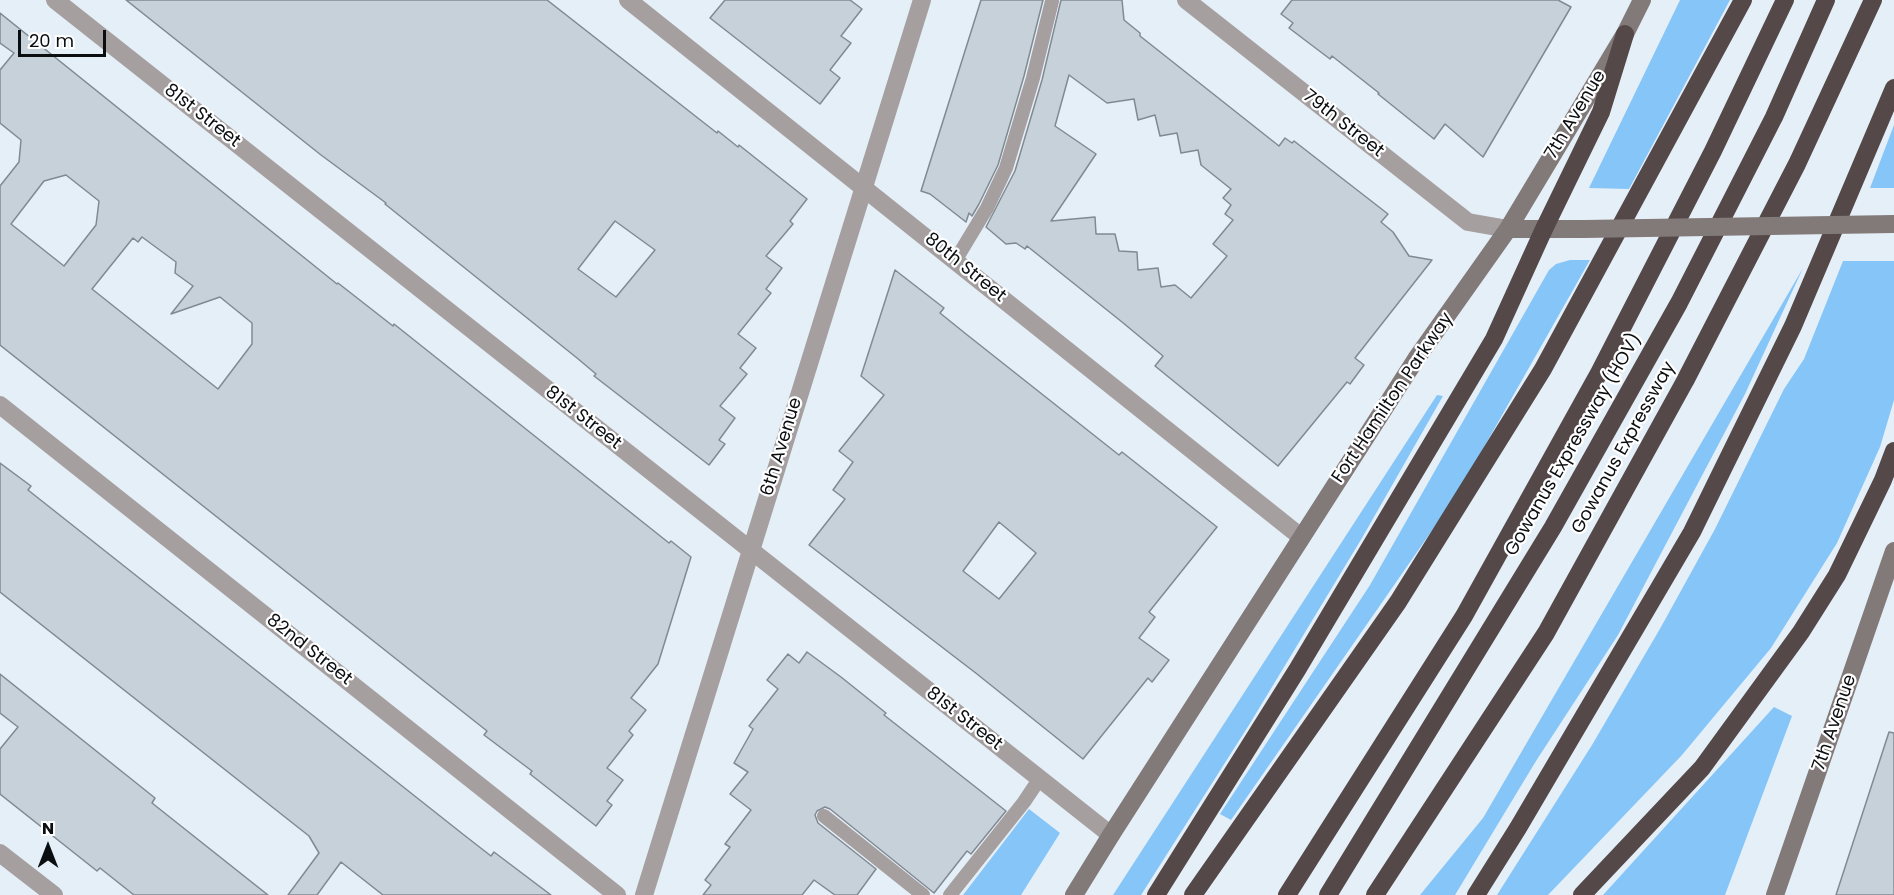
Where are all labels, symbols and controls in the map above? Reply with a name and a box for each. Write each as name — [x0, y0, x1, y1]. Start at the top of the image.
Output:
scale bar — [21, 18, 110, 56]
text: 20 m — [29, 28, 74, 53]
street label: 7th Avenue — [1541, 66, 1611, 164]
street label: 81st Street — [160, 80, 244, 152]
street label: 79th Street — [1298, 86, 1388, 162]
street label: 80th Street — [920, 229, 1010, 307]
street label: Fort Hamilton Parkway — [1328, 309, 1458, 487]
street label: Gowanus Expressway (HOV) — [1501, 330, 1647, 560]
street label: Gowanus Expressway — [1568, 358, 1680, 538]
street label: 81st Street — [541, 382, 625, 454]
street label: 6th Avenue — [757, 395, 807, 499]
street label: 82nd Street — [262, 610, 356, 690]
street label: 7th Avenue — [1808, 672, 1862, 774]
street label: 81st Street — [922, 683, 1006, 755]
north arrow — [18, 817, 78, 877]
text: N — [42, 817, 54, 840]

